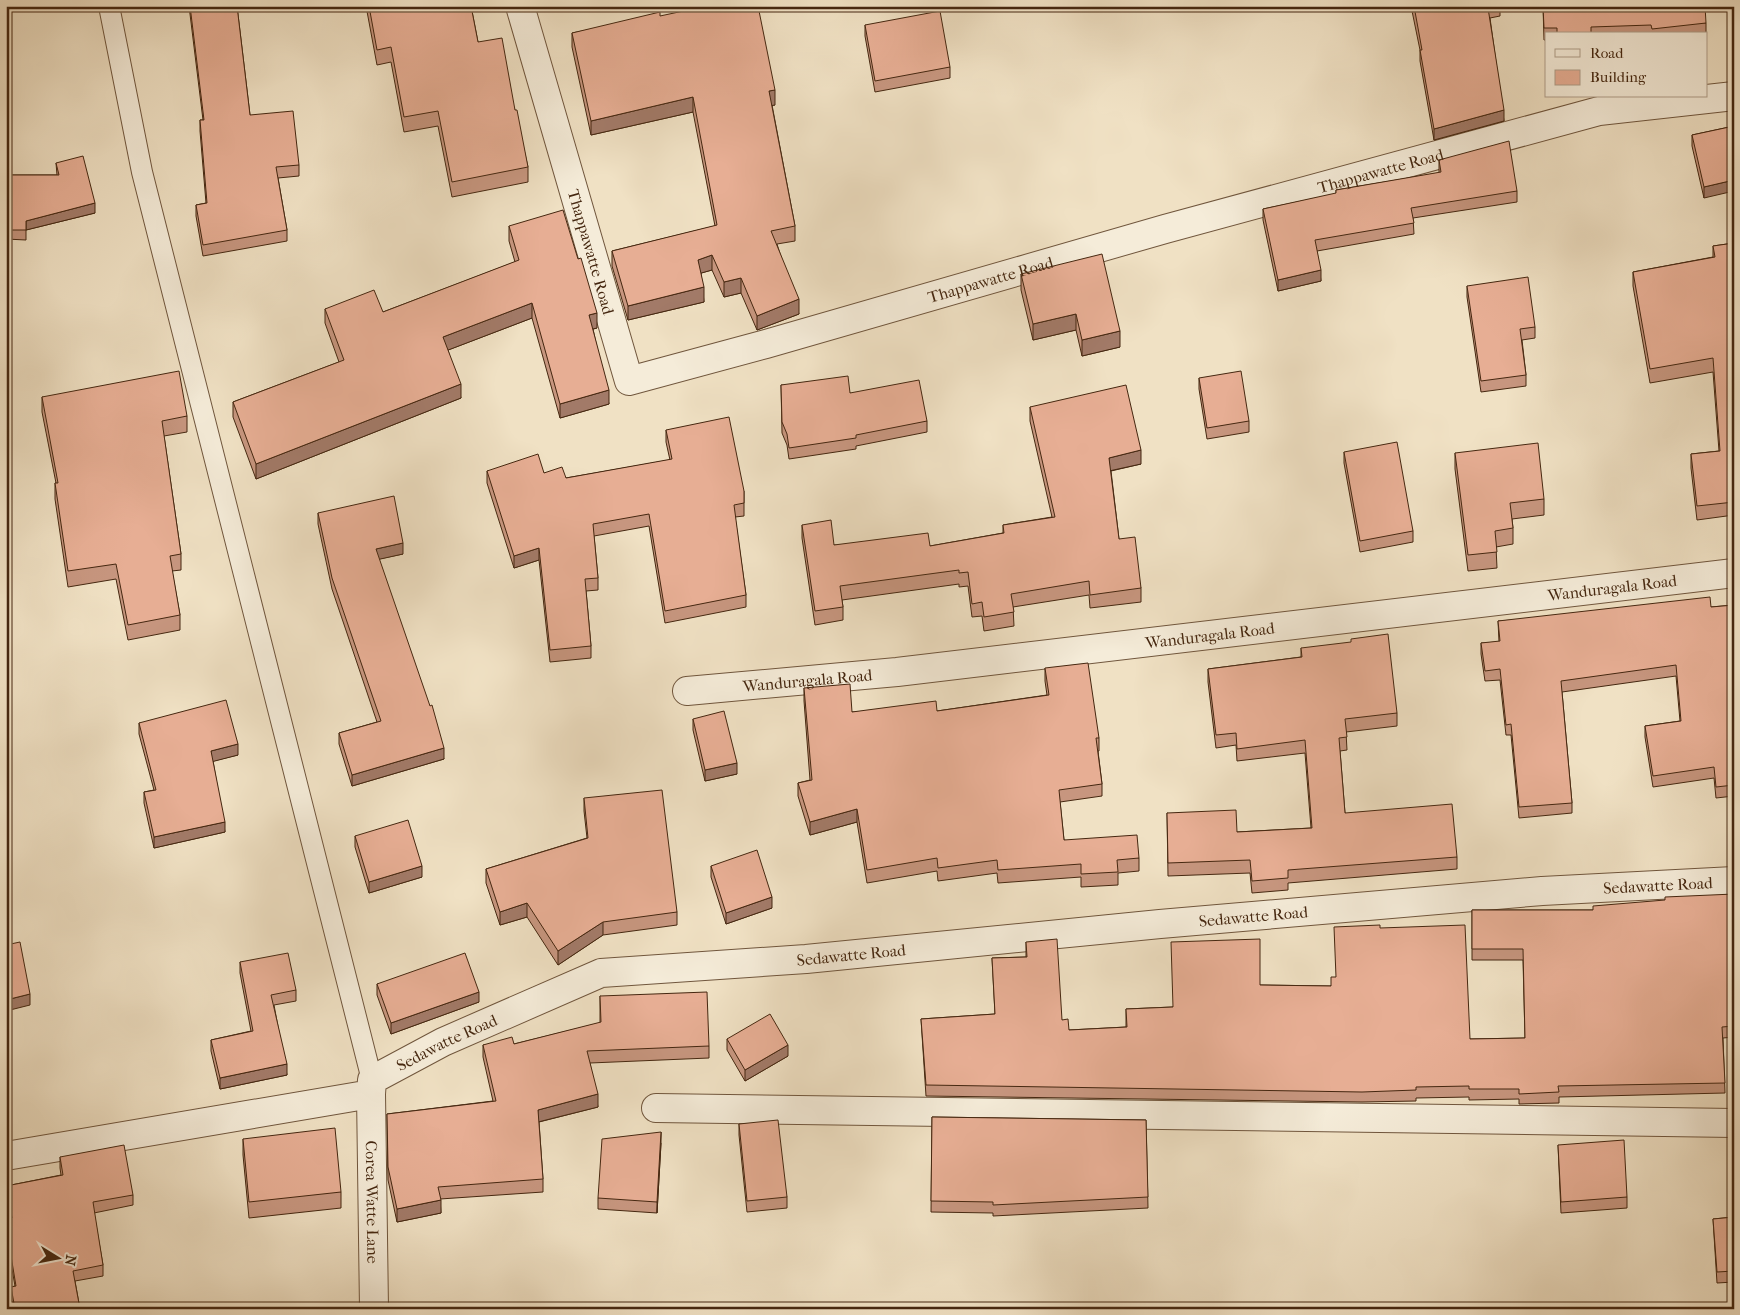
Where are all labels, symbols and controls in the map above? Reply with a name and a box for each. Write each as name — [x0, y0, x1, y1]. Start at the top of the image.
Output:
legend — [1545, 32, 1708, 98]
text: Road — [1590, 44, 1624, 62]
text: Building — [1590, 68, 1647, 86]
street label: Thappawatte Road — [1316, 144, 1446, 197]
street label: Thappawatte Road — [564, 187, 619, 317]
street label: Thappawatte Road — [926, 252, 1056, 306]
street label: Wanduragala Road — [1545, 570, 1678, 605]
street label: Wanduragala Road — [1143, 618, 1276, 652]
street label: Wanduragala Road — [741, 665, 873, 696]
street label: Sedawatte Road — [1603, 873, 1714, 897]
street label: Sedawatte Road — [1198, 902, 1309, 930]
street label: Sedawatte Road — [796, 940, 907, 969]
street label: Sedawatte Road — [393, 1010, 500, 1075]
street label: Corea Watte Lane — [362, 1140, 383, 1264]
north arrow — [32, 1232, 82, 1282]
text: N — [61, 1253, 80, 1267]

